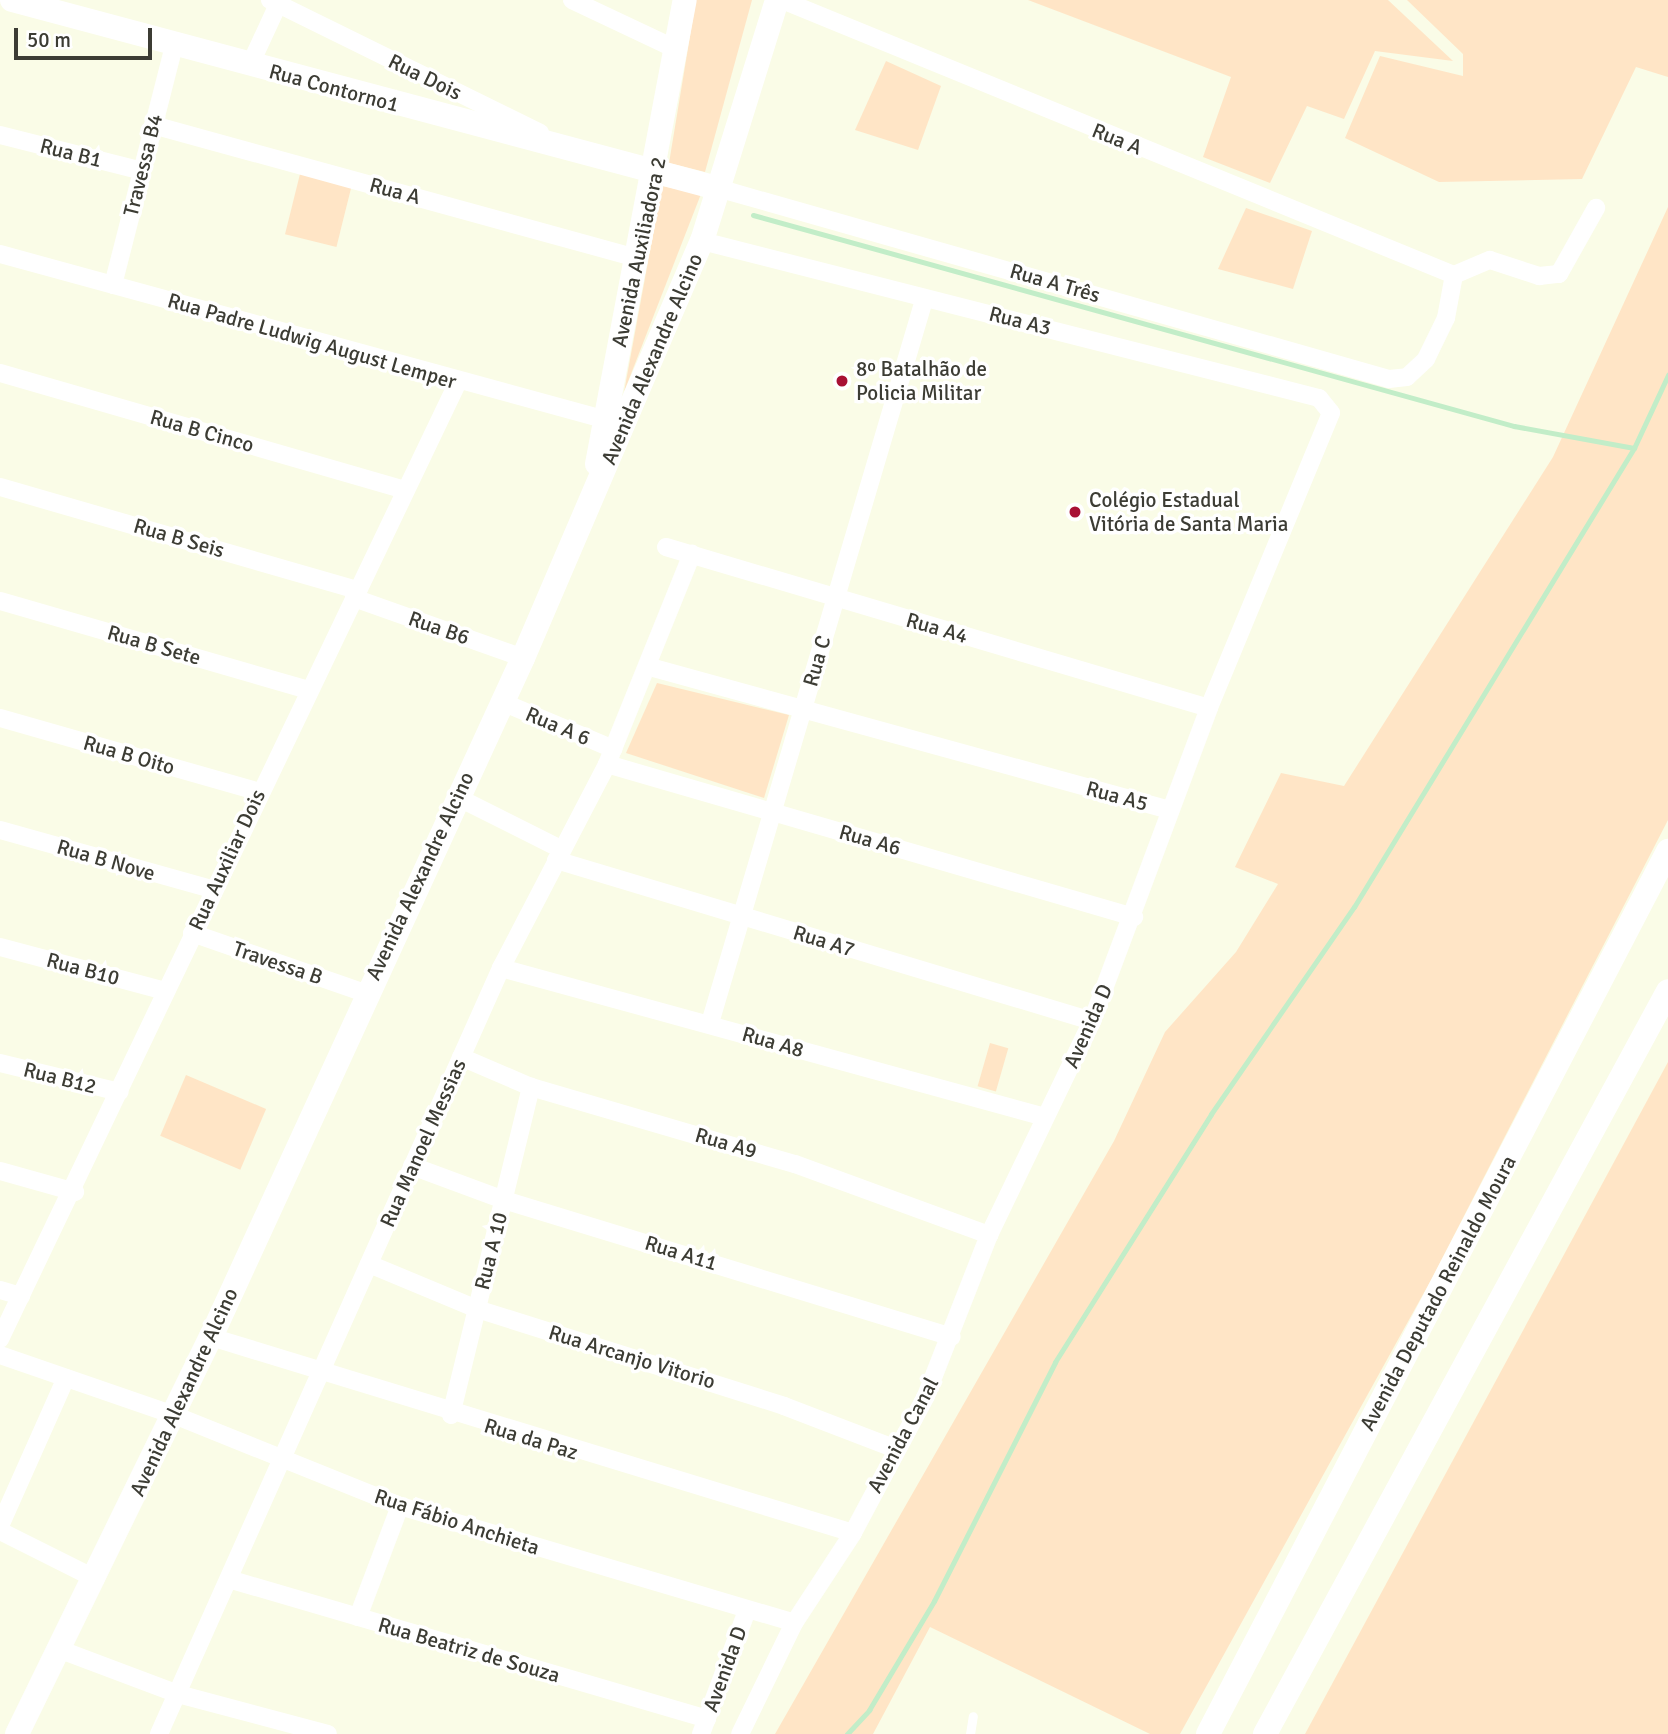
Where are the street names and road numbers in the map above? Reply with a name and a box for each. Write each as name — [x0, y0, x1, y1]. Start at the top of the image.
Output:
street label: Rua Dois — [384, 49, 466, 105]
street label: Rua Contorno1 — [266, 59, 402, 117]
street label: Travessa B4 — [118, 111, 168, 219]
street label: Rua A — [1088, 118, 1146, 160]
street label: Rua B1 — [37, 133, 105, 173]
street label: Avenida Auxiliadora 2 — [607, 155, 671, 349]
street label: Rua A — [367, 172, 423, 210]
street label: Avenida Alexandre Alcino — [596, 250, 708, 468]
street label: Rua A Três — [1007, 258, 1103, 308]
street label: Rua Padre Ludwig August Lemper — [165, 288, 459, 394]
street label: Rua A3 — [986, 301, 1054, 341]
street label: Rua B Cinco — [147, 404, 257, 458]
street label: Rua B Seis — [131, 513, 227, 563]
street label: Rua B6 — [405, 606, 473, 650]
street label: Rua A4 — [903, 607, 971, 649]
street label: Rua B Sete — [104, 620, 204, 670]
street label: Rua C — [798, 633, 836, 689]
street label: Rua A 6 — [522, 701, 594, 751]
street label: Rua B Oito — [80, 730, 178, 780]
street label: Avenida Alexandre Alcino — [361, 768, 479, 984]
street label: Rua A5 — [1083, 776, 1151, 816]
street label: Rua Auxiliar Dois — [183, 786, 271, 934]
street label: Rua A6 — [836, 819, 904, 861]
street label: Rua B Nove — [54, 834, 158, 886]
street label: Rua A7 — [790, 920, 858, 962]
street label: Travessa B — [230, 936, 326, 990]
street label: Rua B10 — [44, 947, 122, 991]
street label: Avenida D — [1058, 980, 1118, 1072]
street label: Rua A8 — [739, 1021, 807, 1063]
street label: Rua Manoel Messias — [375, 1055, 471, 1231]
street label: Rua B12 — [21, 1057, 99, 1099]
street label: Rua A9 — [692, 1122, 760, 1164]
street label: Avenida Deputado Reinaldo Moura — [1355, 1151, 1521, 1435]
street label: Rua A 10 — [469, 1210, 513, 1292]
street label: Rua A11 — [642, 1230, 720, 1276]
street label: Avenida Alexandre Alcino — [125, 1284, 243, 1500]
street label: Rua Arcanjo Vitorio — [546, 1320, 718, 1394]
street label: Avenida Canal — [862, 1373, 944, 1497]
street label: Rua da Paz — [481, 1413, 581, 1465]
street label: Rua Fábio Anchieta — [371, 1483, 543, 1561]
street label: Rua Beatriz de Souza — [375, 1612, 563, 1688]
street label: Avenida D — [698, 1623, 752, 1715]

